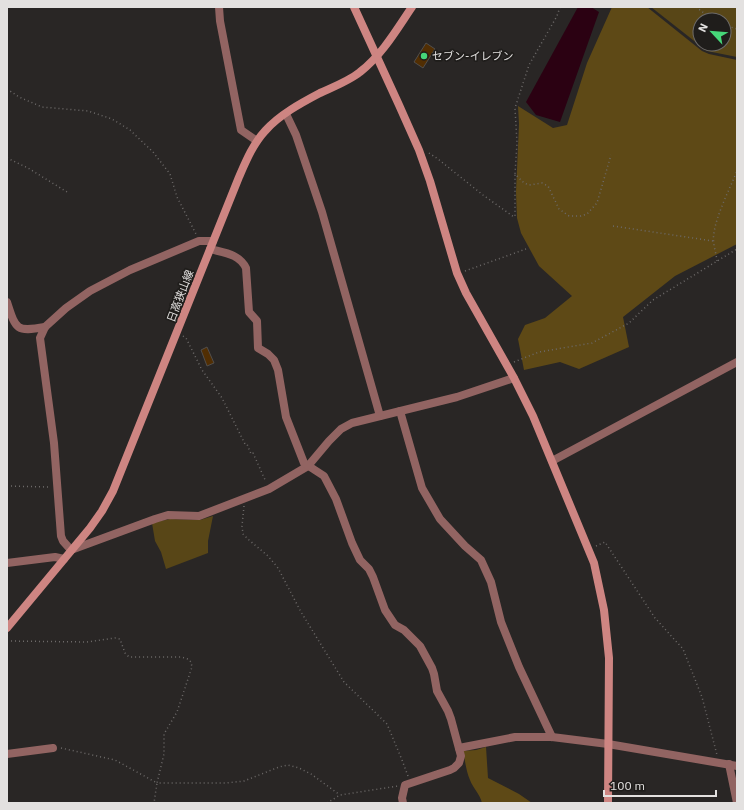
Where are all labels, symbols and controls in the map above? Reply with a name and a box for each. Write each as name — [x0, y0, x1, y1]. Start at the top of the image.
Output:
north arrow — [692, 12, 732, 52]
text: N — [695, 21, 711, 34]
place label: セブン-イレブン — [432, 49, 513, 63]
marker: セブン-イレブン — [419, 51, 429, 61]
street label: 日高狭山線 — [164, 268, 196, 324]
scale bar — [604, 772, 716, 798]
text: 100 m — [610, 778, 645, 793]

